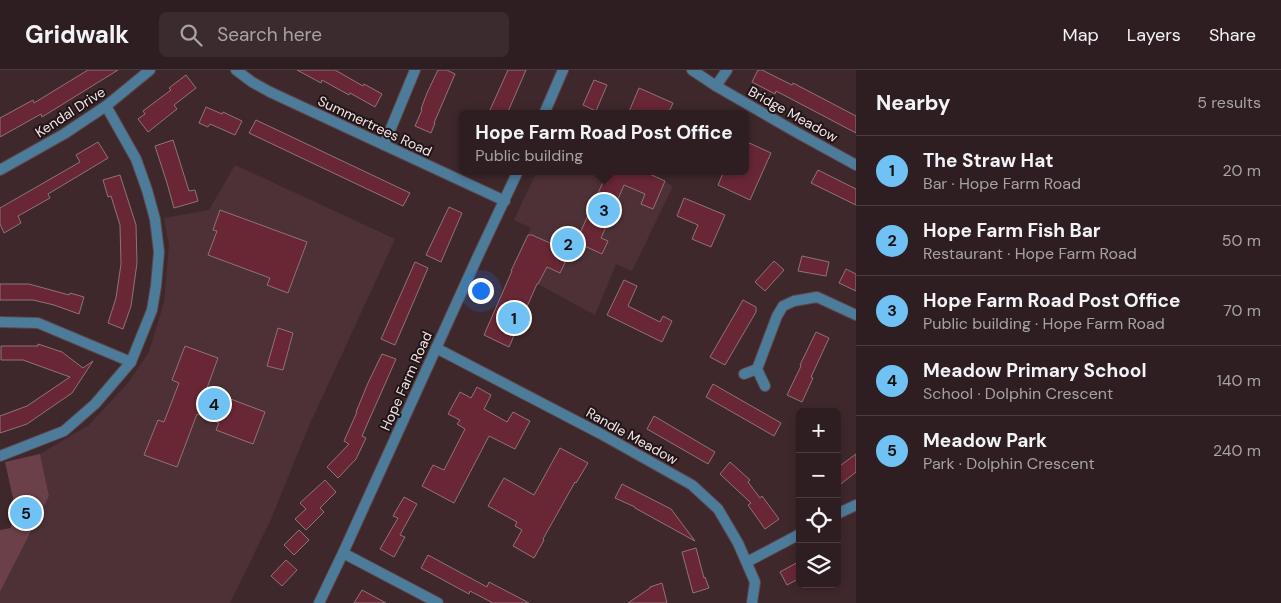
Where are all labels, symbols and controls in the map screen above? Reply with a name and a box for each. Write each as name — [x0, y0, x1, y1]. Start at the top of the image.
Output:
search box — [159, 12, 509, 57]
text: Gridwalk — [25, 19, 129, 50]
icon: search — [177, 21, 205, 49]
text: Search here — [217, 22, 322, 47]
text: Map — [1063, 23, 1099, 47]
text: Layers — [1127, 23, 1181, 47]
text: Share — [1209, 23, 1256, 47]
street label: Bridge Meadow — [745, 82, 841, 146]
street label: Kendal Drive — [32, 83, 109, 141]
text: Nearby — [876, 89, 950, 117]
street label: Summertrees Road — [315, 92, 435, 160]
text: 5 results — [1197, 92, 1261, 113]
popup — [459, 110, 749, 175]
text: Hope Farm Road Post Office — [475, 120, 733, 145]
text: Public building — [475, 145, 583, 166]
text: The Straw Hat — [923, 148, 1053, 173]
text: 1 — [889, 160, 895, 181]
text: 20 m — [1222, 160, 1261, 181]
text: Bar · Hope Farm Road — [923, 173, 1081, 194]
pin: 3 — [588, 191, 620, 229]
text: Hope Farm Fish Bar — [923, 218, 1101, 243]
pin: 2 — [552, 225, 584, 263]
text: 2 — [887, 230, 897, 251]
text: 50 m — [1222, 230, 1261, 251]
text: Restaurant · Hope Farm Road — [923, 243, 1137, 264]
your location — [468, 278, 494, 304]
text: Hope Farm Road Post Office — [923, 288, 1180, 313]
pin: 1 — [498, 299, 530, 337]
text: 3 — [887, 300, 897, 321]
text: 70 m — [1223, 300, 1261, 321]
text: Public building · Hope Farm Road — [923, 313, 1165, 334]
street label: Hope Farm Road — [376, 329, 436, 433]
text: Meadow Primary School — [923, 358, 1147, 383]
text: 4 — [887, 370, 897, 391]
text: 140 m — [1217, 370, 1261, 391]
text: School · Dolphin Crescent — [923, 383, 1113, 404]
pin: 4 — [198, 385, 230, 423]
street label: Randle Meadow — [583, 403, 681, 469]
map controls — [796, 408, 841, 588]
button: + — [796, 408, 841, 453]
text: Meadow Park — [923, 428, 1047, 453]
text: 5 — [887, 440, 897, 461]
text: 240 m — [1213, 440, 1261, 461]
button: − — [796, 453, 841, 498]
text: Park · Dolphin Crescent — [923, 453, 1095, 474]
pin: 5 — [10, 494, 42, 532]
button: locate — [796, 498, 841, 543]
button: layers — [796, 543, 841, 588]

